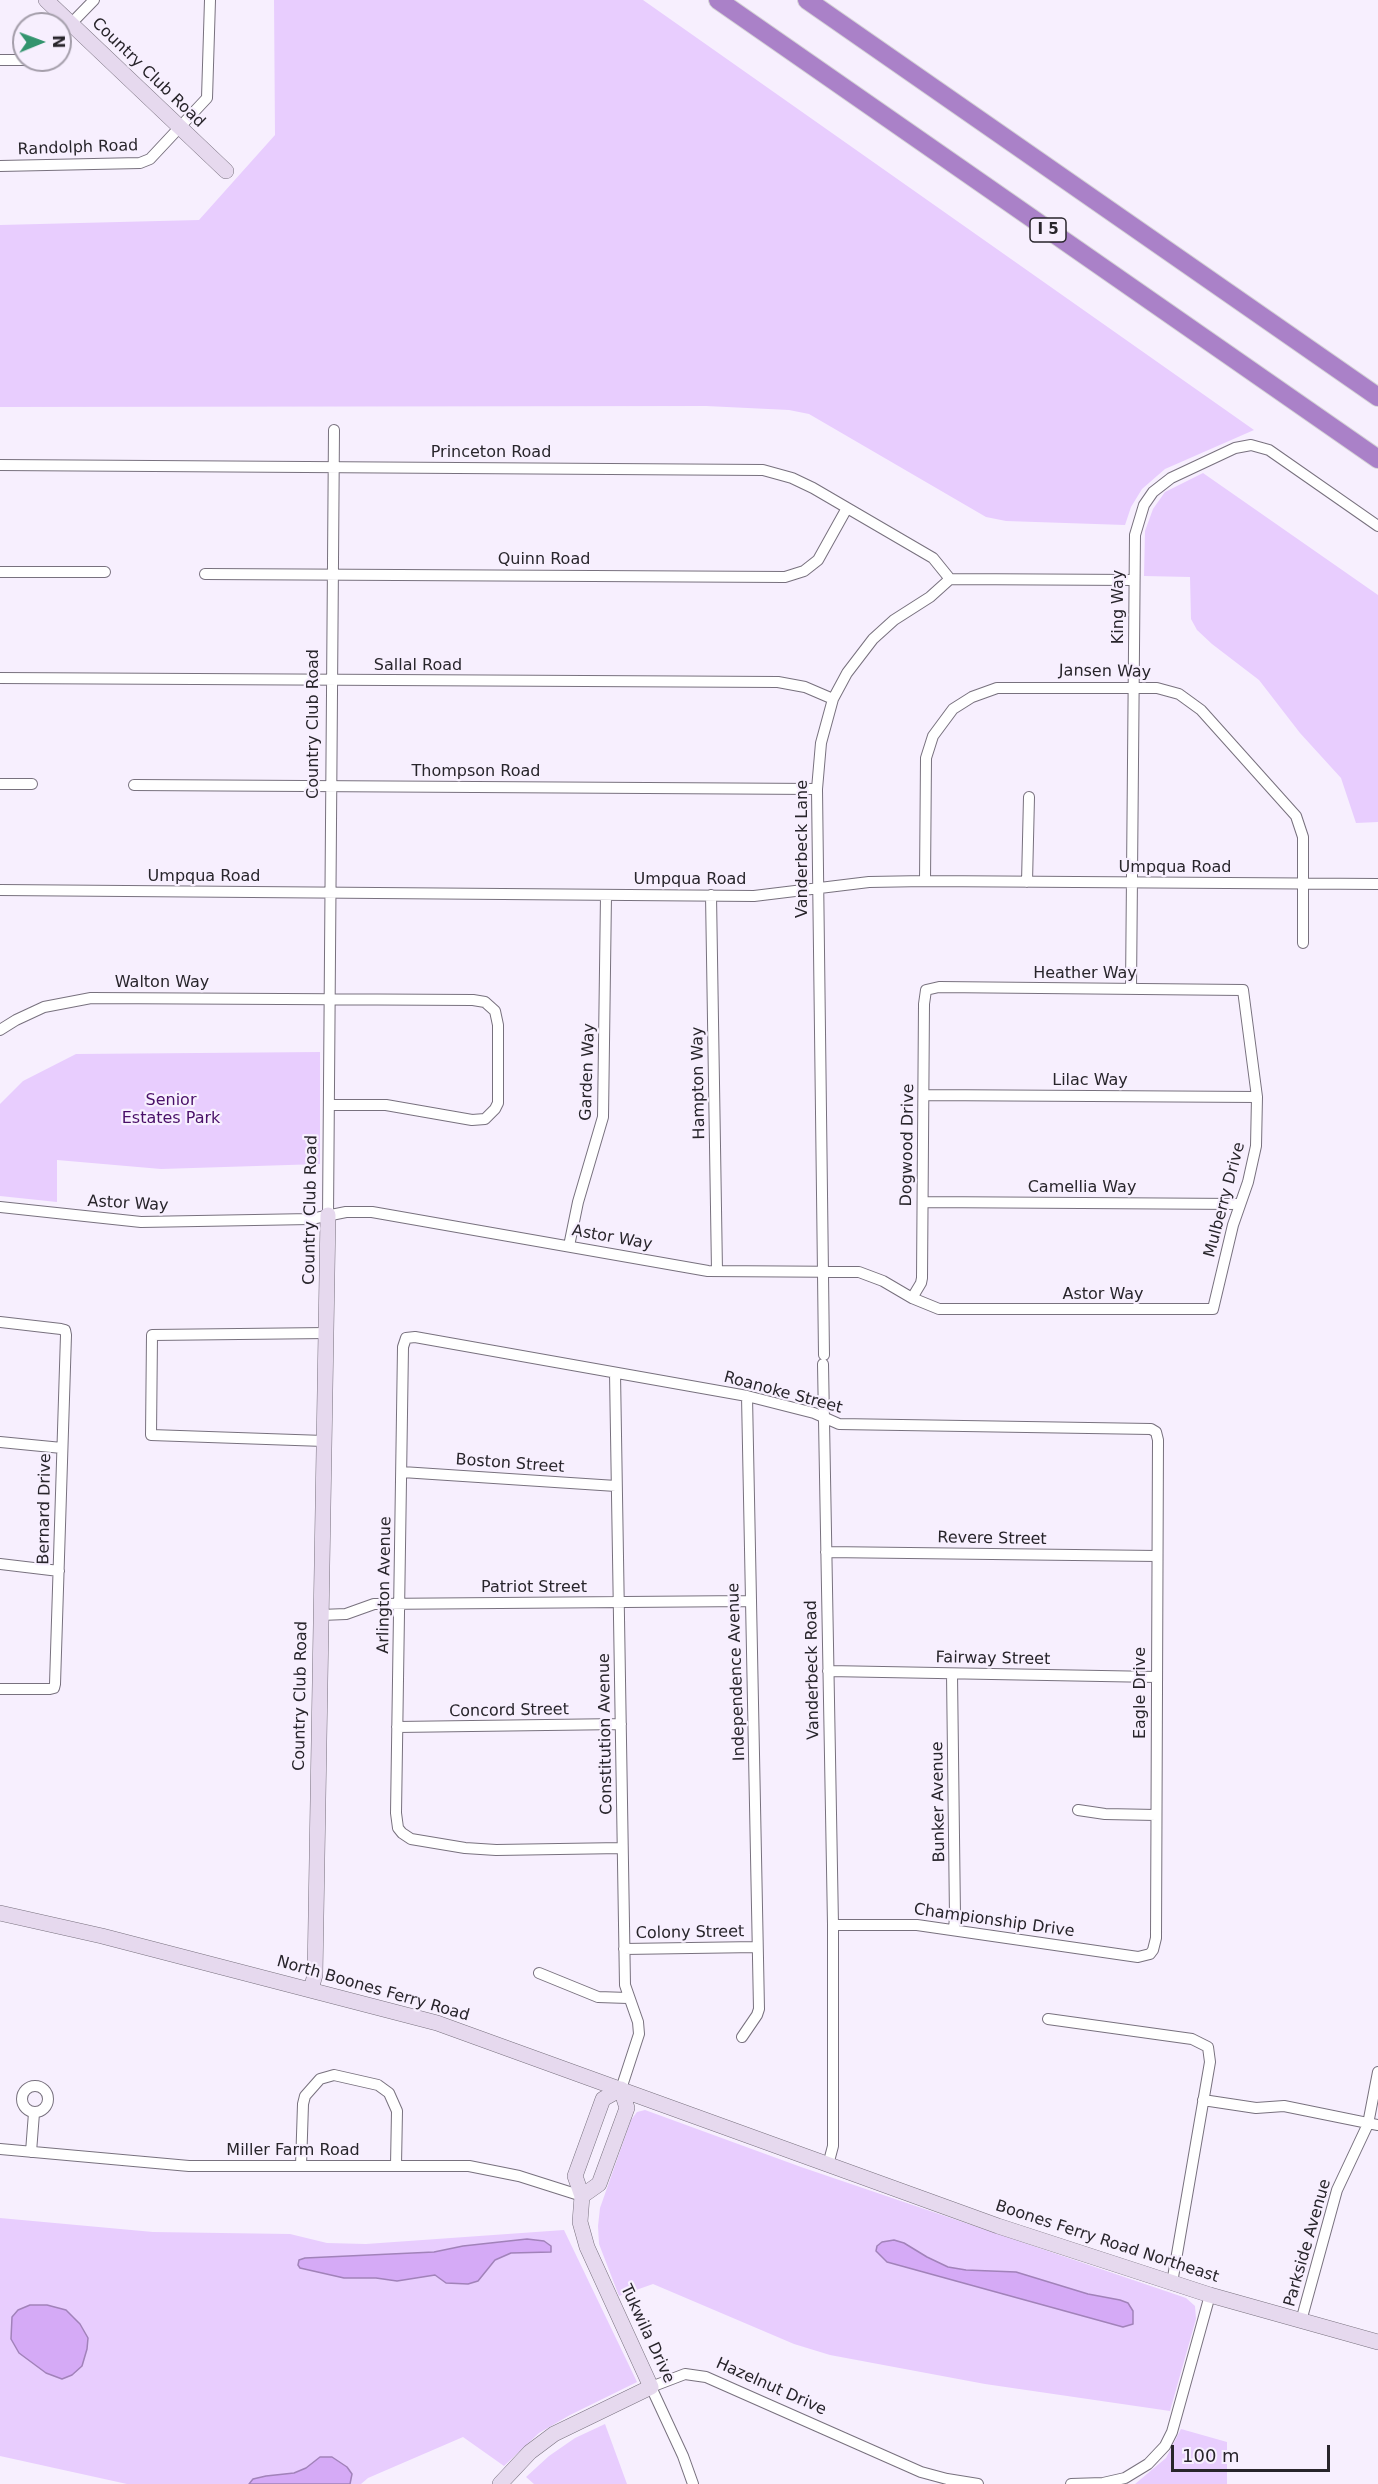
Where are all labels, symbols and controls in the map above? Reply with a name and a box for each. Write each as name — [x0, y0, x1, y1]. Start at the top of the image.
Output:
north arrow — [12, 12, 72, 72]
street label: Country Club Road — [87, 14, 209, 132]
text: N — [49, 35, 68, 49]
street label: Randolph Road — [17, 136, 139, 160]
road number: I 5 — [1030, 218, 1066, 242]
street label: Princeton Road — [431, 443, 551, 463]
street label: Quinn Road — [498, 550, 590, 570]
street label: King Way — [1109, 570, 1129, 644]
street label: Country Club Road — [304, 649, 324, 799]
street label: Sallal Road — [374, 656, 462, 676]
street label: Jansen Way — [1059, 662, 1151, 682]
street label: Thompson Road — [412, 762, 540, 782]
street label: Vanderbeck Lane — [793, 780, 813, 918]
street label: Umpqua Road — [1119, 858, 1231, 878]
street label: Umpqua Road — [148, 867, 260, 887]
street label: Umpqua Road — [634, 870, 746, 890]
street label: Heather Way — [1033, 964, 1137, 984]
street label: Walton Way — [115, 973, 209, 993]
street label: Garden Way — [577, 1023, 599, 1121]
street label: Hampton Way — [688, 1026, 710, 1140]
street label: Lilac Way — [1052, 1071, 1128, 1091]
street label: Dogwood Drive — [897, 1083, 919, 1207]
park label: Senior Estates Park — [122, 1091, 220, 1129]
street label: Country Club Road — [300, 1135, 322, 1285]
street label: Mulberry Drive — [1200, 1140, 1250, 1260]
street label: Camellia Way — [1028, 1178, 1136, 1198]
street label: Astor Way — [87, 1192, 169, 1216]
street label: Astor Way — [570, 1222, 654, 1254]
street label: Astor Way — [1062, 1285, 1144, 1305]
street label: Roanoke Street — [722, 1368, 844, 1418]
street label: Boston Street — [455, 1451, 565, 1477]
street label: Bernard Drive — [34, 1453, 56, 1565]
street label: Arlington Avenue — [374, 1516, 396, 1654]
street label: Revere Street — [937, 1528, 1047, 1550]
street label: Patriot Street — [481, 1578, 587, 1598]
street label: Independence Avenue — [724, 1583, 750, 1761]
street label: Vanderbeck Road — [802, 1600, 824, 1740]
street label: Country Club Road — [290, 1621, 312, 1771]
street label: Eagle Drive — [1131, 1647, 1151, 1739]
street label: Fairway Street — [936, 1648, 1050, 1670]
street label: Constitution Avenue — [595, 1653, 617, 1815]
street label: Concord Street — [449, 1700, 569, 1722]
street label: Bunker Avenue — [928, 1741, 950, 1863]
street label: Championship Drive — [912, 1900, 1076, 1942]
street label: Colony Street — [636, 1922, 744, 1944]
street label: North Boones Ferry Road — [274, 1952, 472, 2026]
street label: Miller Farm Road — [226, 2141, 360, 2161]
street label: Parkside Avenue — [1281, 2177, 1335, 2309]
street label: Boones Ferry Road Northeast — [993, 2197, 1221, 2287]
street label: Tukwila Drive — [616, 2282, 678, 2386]
street label: Hazelnut Drive — [713, 2354, 829, 2420]
scale bar — [1174, 2433, 1333, 2471]
text: 100 m — [1182, 2445, 1240, 2466]

